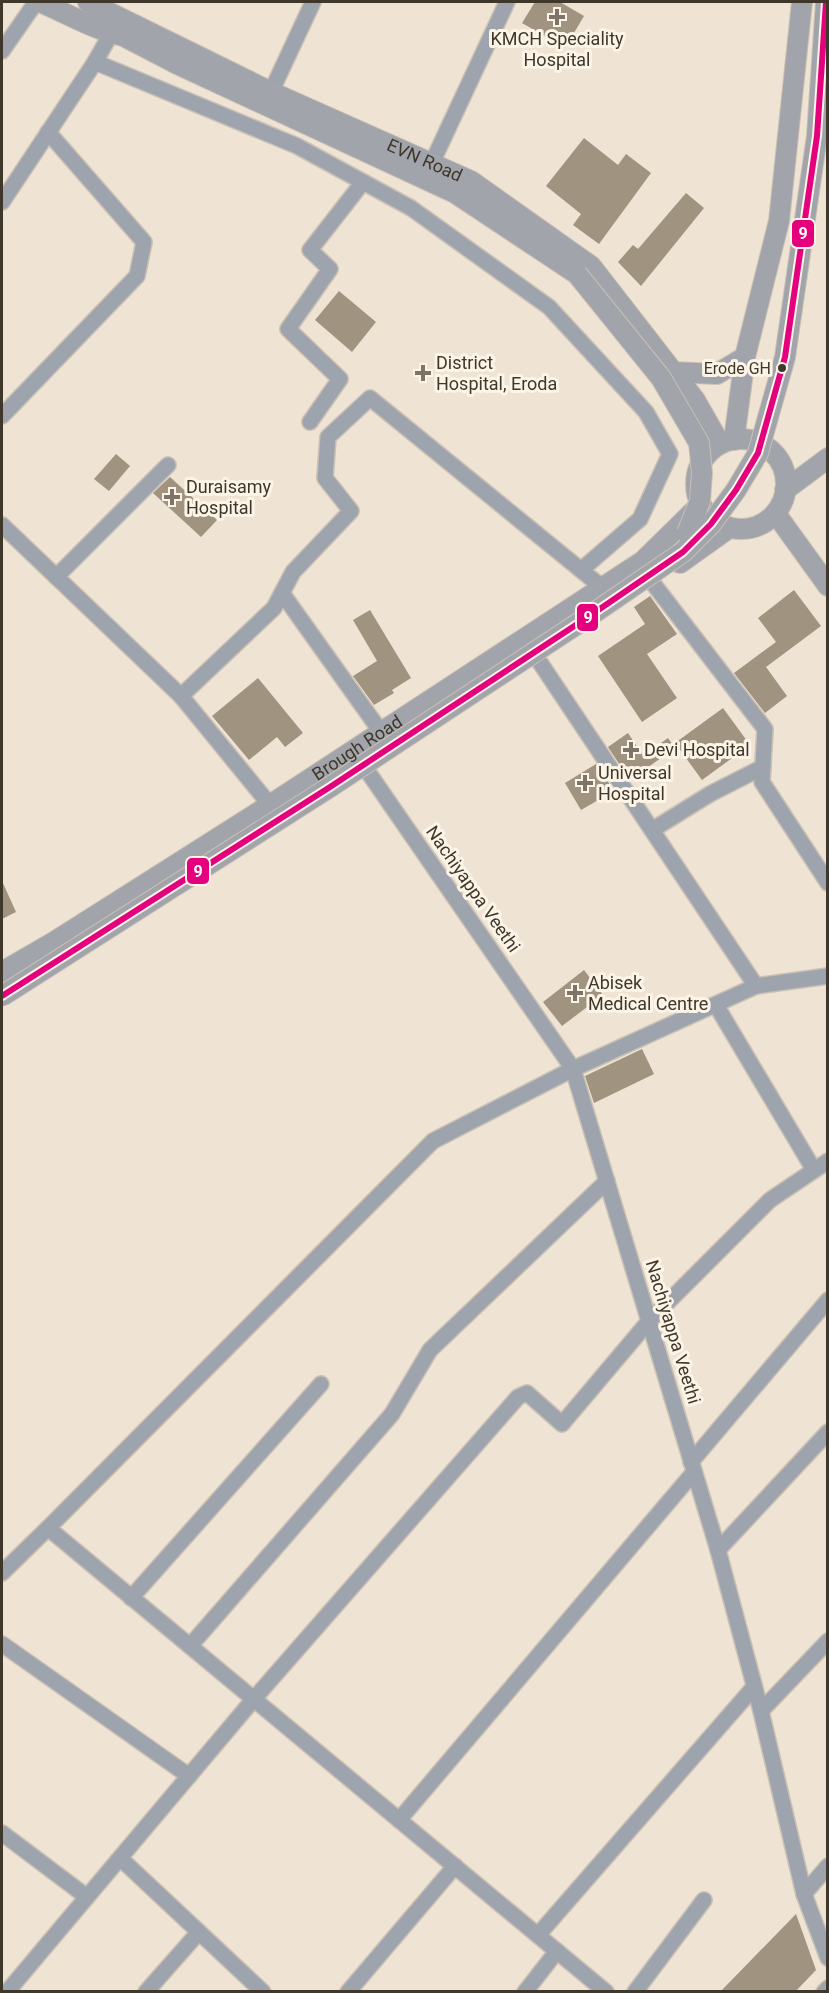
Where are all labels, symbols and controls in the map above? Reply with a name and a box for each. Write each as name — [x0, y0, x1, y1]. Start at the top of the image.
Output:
marker: KMCH Speciality Hospital — [548, 8, 566, 26]
place label: KMCH Speciality Hospital — [490, 28, 624, 70]
street label: EVN Road — [384, 134, 466, 186]
line badge: 9 — [791, 219, 815, 248]
text: 9 — [798, 224, 808, 243]
place label: District Hospital, Eroda — [436, 352, 557, 394]
place label: Erode GH — [704, 359, 771, 378]
marker: Erode GH — [776, 362, 788, 374]
marker: District Hospital, Eroda — [414, 364, 432, 382]
place label: Duraisamy Hospital — [186, 476, 272, 518]
marker: Duraisamy Hospital — [163, 488, 181, 506]
line badge: 9 — [576, 603, 599, 632]
text: 9 — [583, 608, 593, 627]
street label: Brough Road — [308, 711, 406, 785]
place label: Devi Hospital — [644, 739, 750, 760]
marker: Devi Hospital — [622, 741, 640, 759]
place label: Universal Hospital — [598, 762, 672, 804]
marker: Universal Hospital — [576, 774, 594, 792]
street label: Nachiyappa Veethi — [422, 822, 525, 956]
line badge: 9 — [186, 857, 210, 885]
text: 9 — [193, 862, 203, 881]
place label: Abisek Medical Centre — [588, 972, 708, 1014]
marker: Abisek Medical Centre — [566, 984, 584, 1002]
street label: Nachiyappa Veethi — [642, 1257, 705, 1406]

